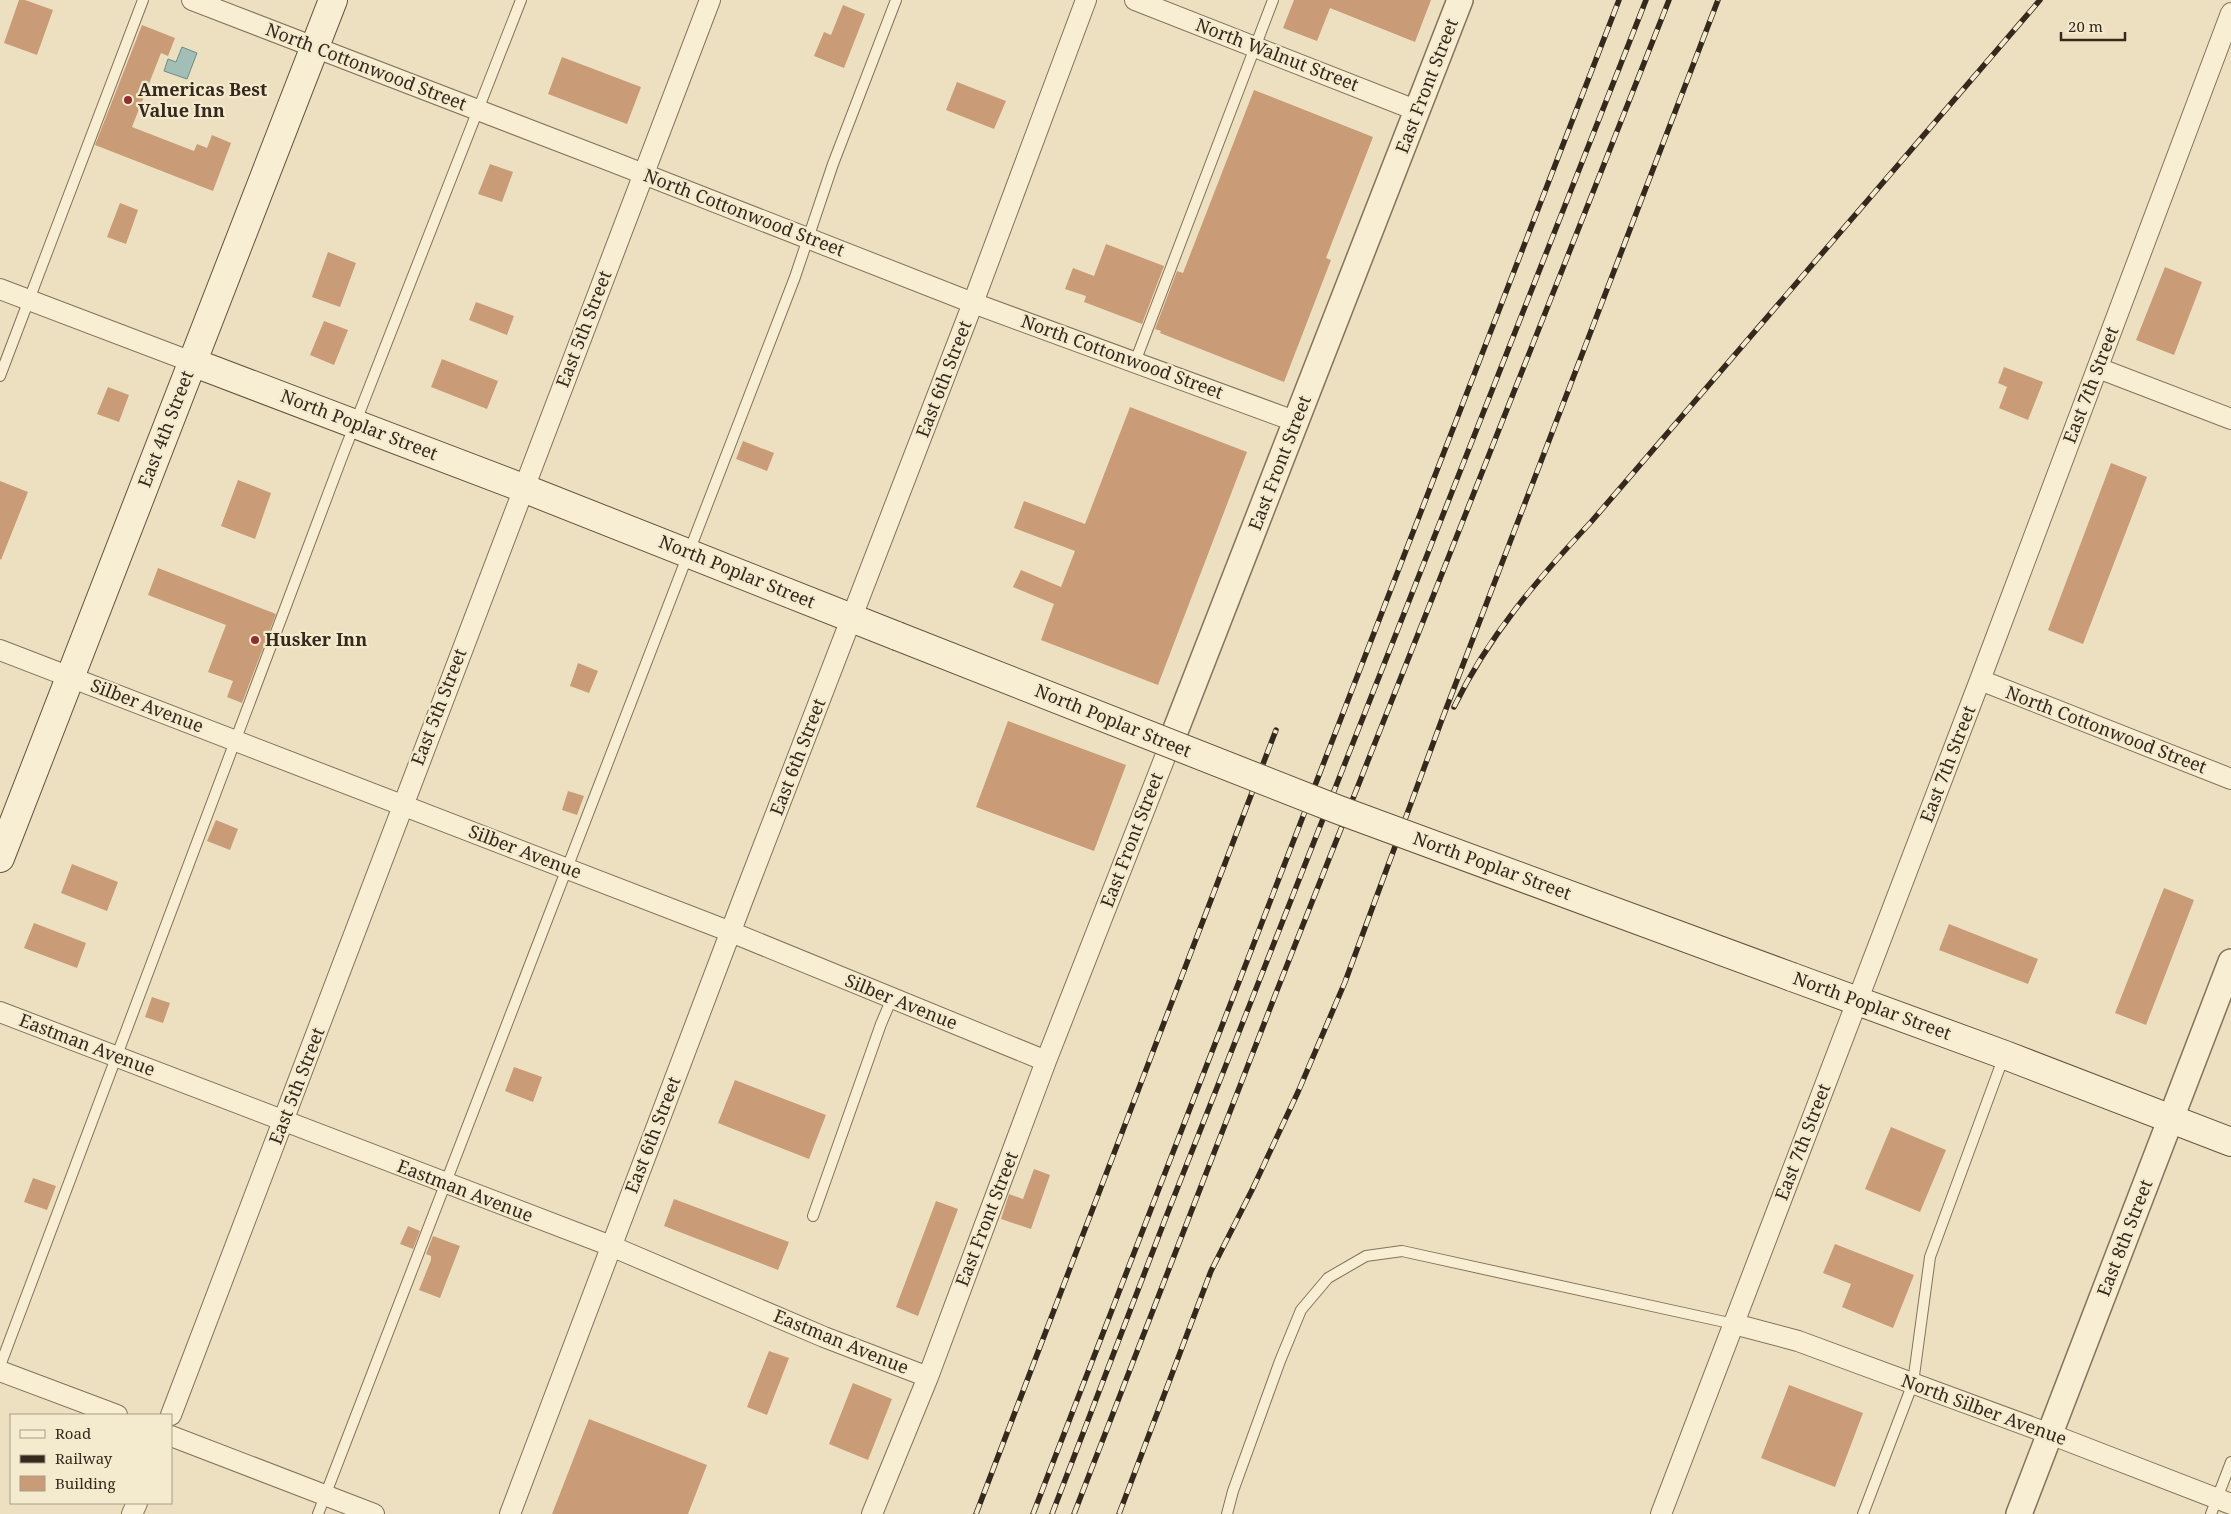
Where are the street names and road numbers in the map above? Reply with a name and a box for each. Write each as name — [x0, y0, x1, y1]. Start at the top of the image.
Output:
street label: North Walnut Street — [1192, 12, 1362, 96]
street label: East Front Street — [1389, 15, 1463, 157]
street label: North Cottonwood Street — [262, 17, 470, 116]
street label: North Cottonwood Street — [640, 163, 848, 262]
street label: East 5th Street — [550, 267, 616, 390]
street label: North Cottonwood Street — [1018, 308, 1227, 404]
street label: East 6th Street — [910, 317, 976, 440]
street label: East 7th Street — [2057, 323, 2123, 446]
street label: East 4th Street — [132, 367, 198, 490]
street label: North Poplar Street — [277, 383, 441, 465]
street label: East Front Street — [1242, 392, 1316, 534]
street label: North Poplar Street — [656, 529, 819, 613]
street label: East 5th Street — [405, 645, 471, 768]
street label: Silber Avenue — [87, 672, 207, 738]
street label: North Poplar Street — [1032, 678, 1195, 762]
street label: North Cottonwood Street — [2002, 680, 2210, 779]
street label: East 6th Street — [764, 695, 830, 818]
street label: East 7th Street — [1914, 702, 1980, 825]
street label: East Front Street — [1094, 769, 1168, 911]
street label: Silber Avenue — [465, 818, 585, 884]
street label: North Poplar Street — [1410, 825, 1575, 905]
street label: North Poplar Street — [1790, 965, 1955, 1045]
street label: Silber Avenue — [842, 968, 961, 1035]
street label: Eastman Avenue — [16, 1007, 159, 1081]
street label: East 5th Street — [263, 1024, 329, 1147]
street label: East 6th Street — [619, 1073, 685, 1196]
street label: East 7th Street — [1769, 1080, 1835, 1203]
street label: East Front Street — [949, 1148, 1023, 1290]
street label: Eastman Avenue — [394, 1153, 537, 1227]
street label: East 8th Street — [2091, 1176, 2157, 1299]
street label: Eastman Avenue — [770, 1303, 912, 1379]
street label: North Silber Avenue — [1898, 1368, 2070, 1450]

